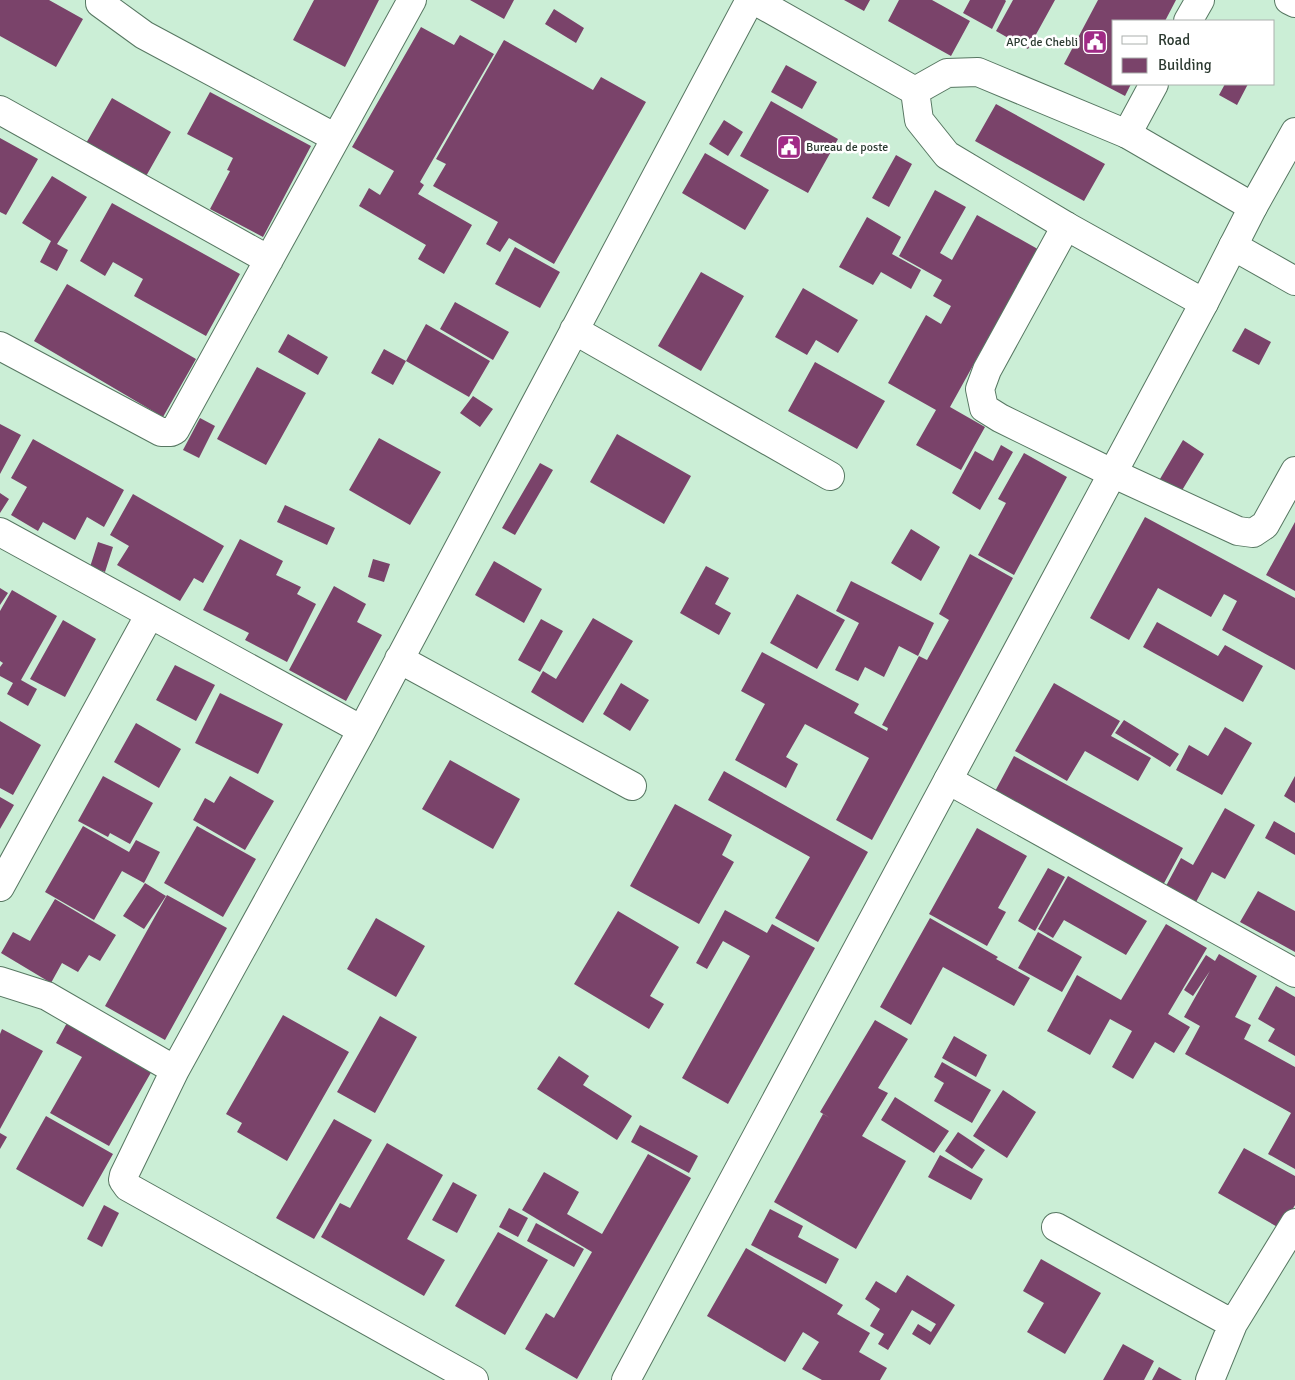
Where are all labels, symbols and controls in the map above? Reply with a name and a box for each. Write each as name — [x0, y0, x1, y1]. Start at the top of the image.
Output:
legend — [1112, 20, 1275, 85]
public building icon: APC de Chebli — [1082, 29, 1108, 55]
text: Road — [1158, 31, 1190, 49]
place label: APC de Chebli — [1006, 35, 1078, 50]
text: Building — [1158, 56, 1212, 74]
public building icon: Bureau de poste — [776, 134, 802, 160]
place label: Bureau de poste — [806, 140, 888, 155]

